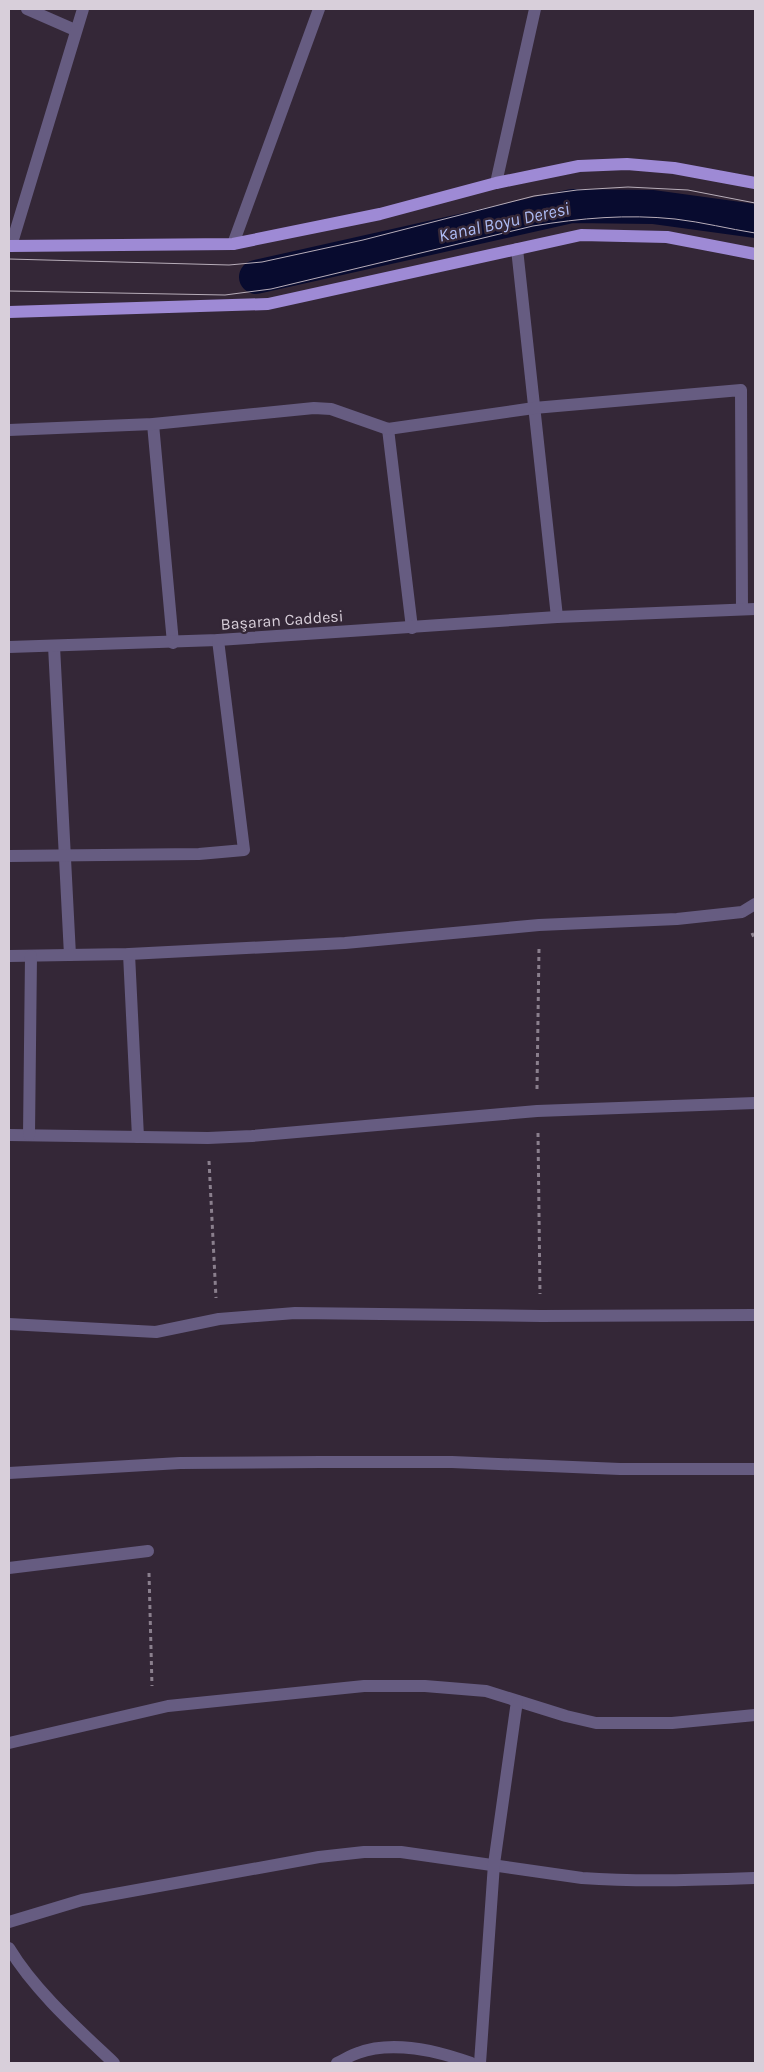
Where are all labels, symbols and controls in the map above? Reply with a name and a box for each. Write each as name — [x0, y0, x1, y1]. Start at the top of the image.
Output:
water label: Kanal Boyu Deresi — [436, 197, 572, 247]
street label: Başaran Caddesi — [220, 606, 344, 634]

